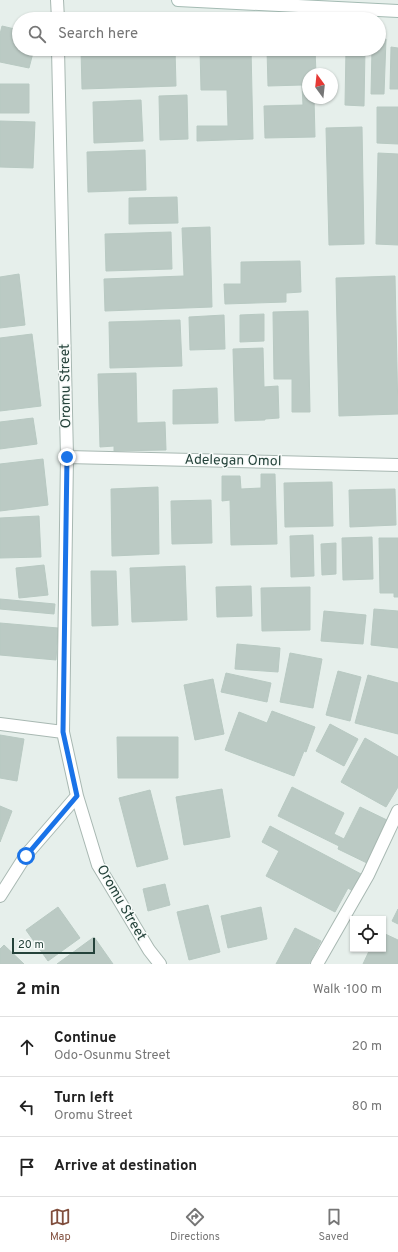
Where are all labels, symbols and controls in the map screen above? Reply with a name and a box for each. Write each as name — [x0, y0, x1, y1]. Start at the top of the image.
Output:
search box — [12, 12, 386, 56]
icon: search — [26, 23, 48, 45]
text: Search here — [58, 25, 138, 44]
north arrow — [302, 68, 338, 104]
street label: Oromu Street — [57, 344, 75, 428]
route end — [58, 448, 76, 466]
street label: Adelegan Omol — [184, 452, 282, 470]
route start — [17, 847, 35, 865]
street label: Oromu Street — [92, 862, 150, 944]
map controls — [350, 916, 386, 952]
button: locate — [350, 916, 386, 952]
scale bar — [12, 936, 95, 955]
text: 20 m — [18, 938, 44, 952]
text: 2 min — [16, 979, 60, 1001]
text: Walk · 100 m — [313, 982, 382, 998]
text: Continue — [54, 1029, 116, 1048]
icon: ahead — [16, 1036, 38, 1058]
text: 20 m — [352, 1039, 382, 1055]
text: Odo-Osunmu Street — [54, 1048, 170, 1064]
text: Turn left — [54, 1089, 114, 1108]
icon: left — [16, 1096, 38, 1118]
text: 80 m — [352, 1099, 382, 1115]
text: Oromu Street — [54, 1108, 133, 1124]
icon: arrive — [16, 1156, 38, 1178]
text: Arrive at destination — [54, 1157, 197, 1176]
tab: Map — [49, 1206, 71, 1244]
tab: Directions — [170, 1206, 220, 1244]
tab: Saved — [318, 1206, 349, 1244]

